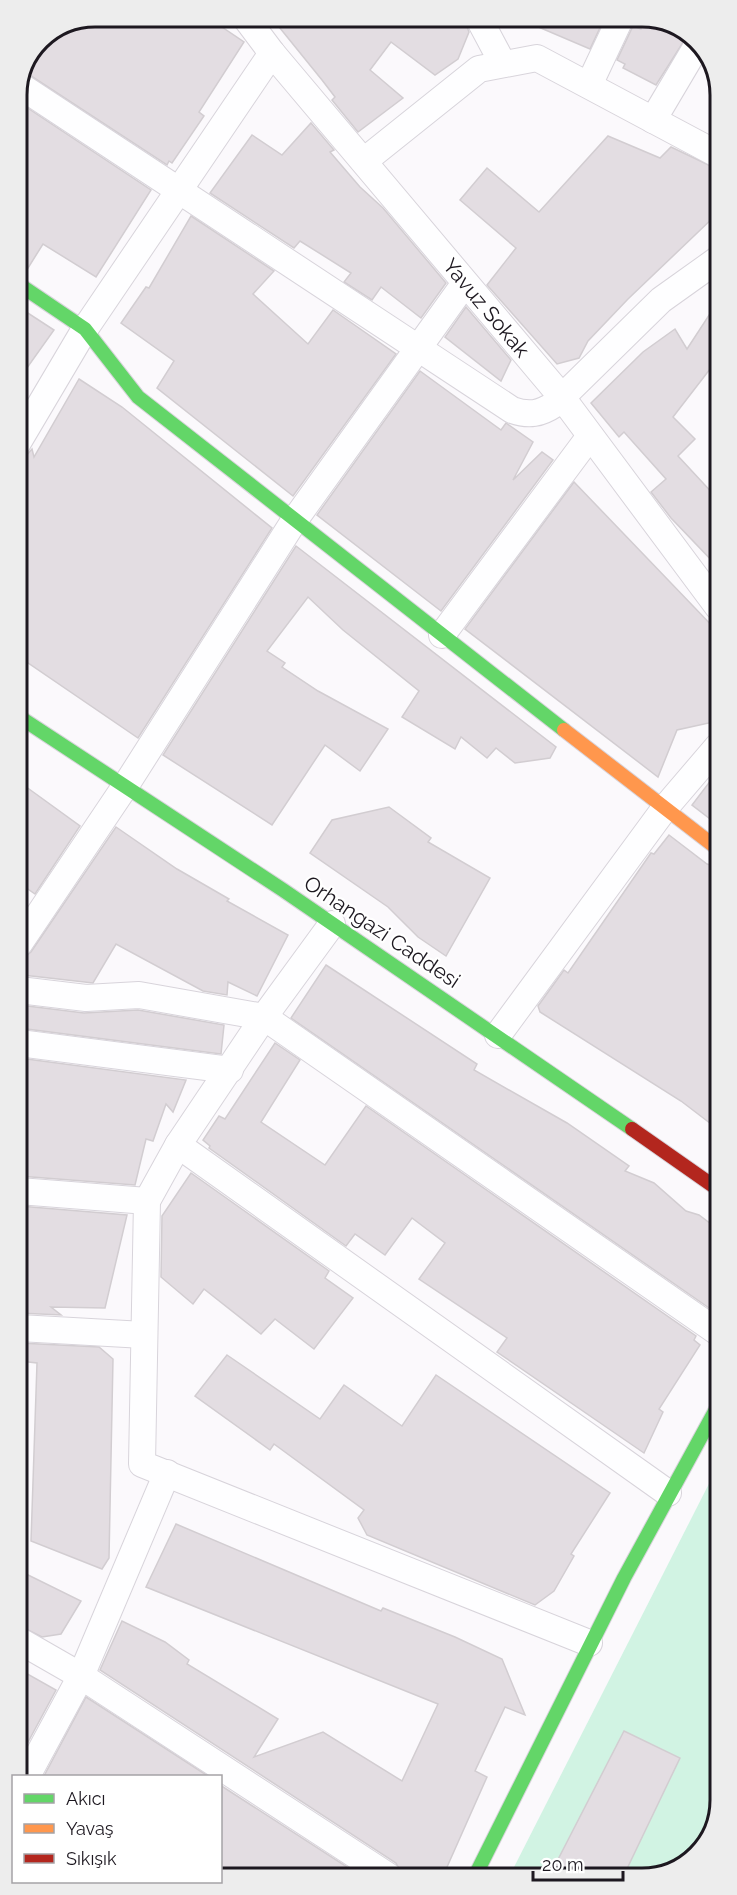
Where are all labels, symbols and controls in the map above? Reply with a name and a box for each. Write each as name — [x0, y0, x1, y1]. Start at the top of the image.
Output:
street label: Yavuz Sokak — [438, 253, 535, 362]
street label: Orhangazi Caddesi — [300, 870, 465, 993]
legend — [12, 1775, 222, 1883]
text: Akıcı — [66, 1788, 105, 1809]
text: Yavaş — [66, 1818, 114, 1839]
scale bar — [533, 1844, 623, 1882]
text: Sıkışık — [66, 1848, 117, 1869]
text: 20 m — [542, 1854, 584, 1875]

